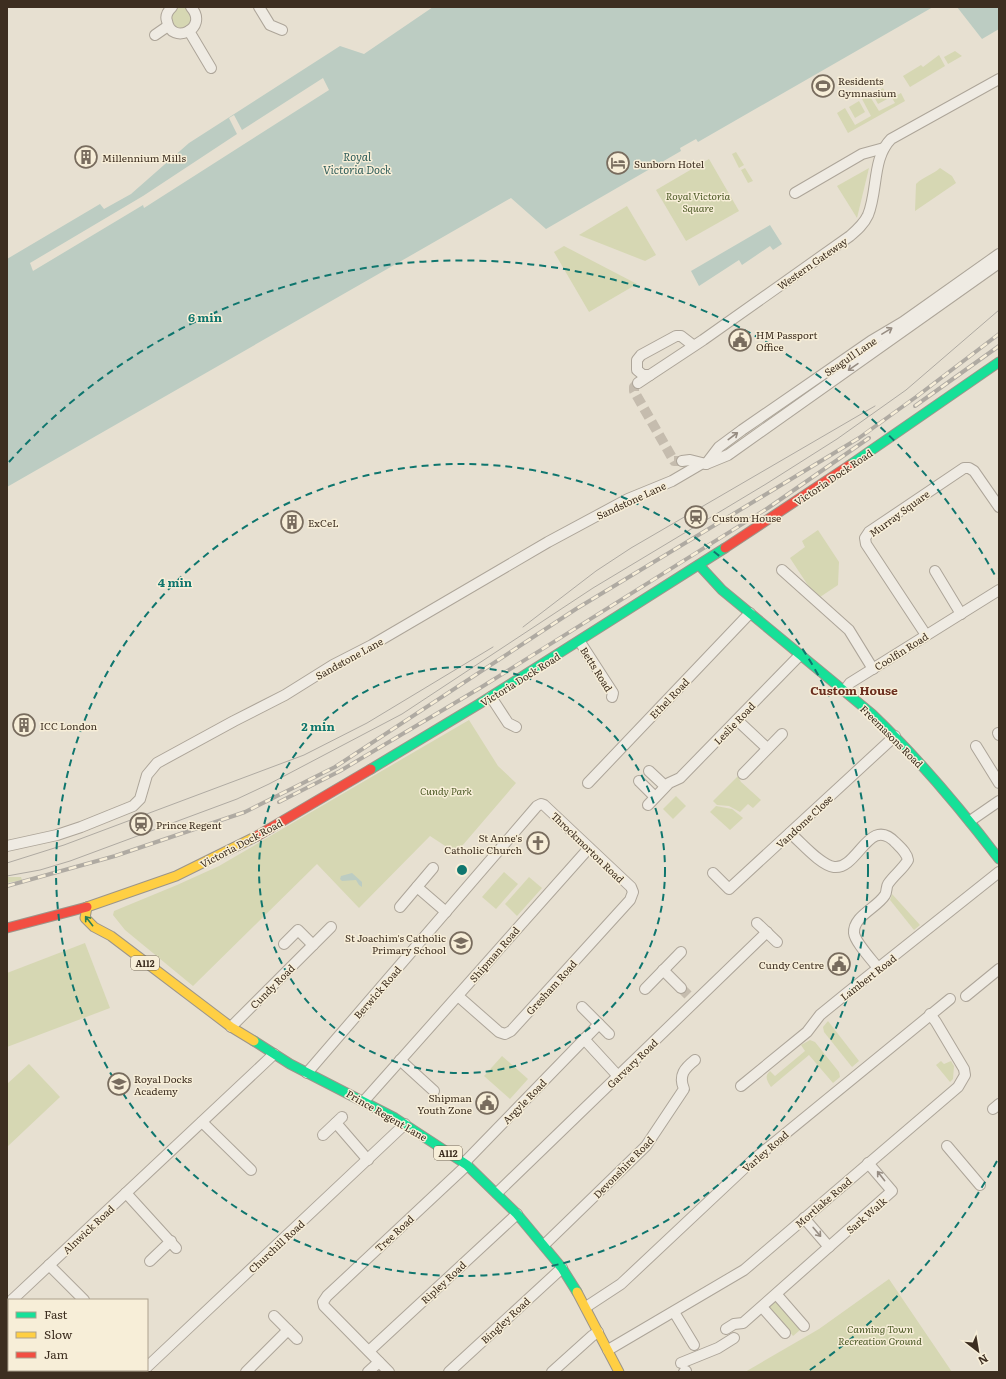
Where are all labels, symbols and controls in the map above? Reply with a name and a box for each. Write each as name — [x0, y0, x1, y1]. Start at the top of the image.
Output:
sports icon: Residents Gymnasium — [810, 73, 836, 99]
place label: Residents Gymnasium — [838, 73, 897, 100]
building icon: Millennium Mills — [73, 144, 99, 170]
water label: Royal Victoria Dock — [323, 148, 391, 177]
place label: Millennium Mills — [102, 150, 186, 165]
hotel icon: Sunborn Hotel — [605, 150, 631, 176]
place label: Sunborn Hotel — [634, 156, 705, 171]
park label: Royal Victoria Square — [666, 188, 731, 215]
street label: Western Gateway — [774, 233, 850, 293]
text: 6 min — [188, 308, 223, 326]
public building icon: HM Passport Office — [727, 327, 753, 353]
place label: HM Passport Office — [756, 327, 817, 354]
one-way arrow — [881, 327, 893, 335]
street label: Seagull Lane — [821, 333, 879, 379]
one-way arrow — [848, 363, 859, 371]
one-way arrow — [728, 432, 739, 441]
street label: Victoria Dock Road — [791, 445, 875, 509]
street label: Sandstone Lane — [594, 477, 668, 523]
street label: Murray Square — [866, 486, 932, 540]
station icon: Custom House — [683, 504, 709, 530]
building icon: ExCeL — [279, 509, 305, 535]
place label: Custom House — [712, 510, 781, 525]
place label: ExCeL — [308, 515, 339, 530]
text: 4 min — [158, 573, 193, 591]
street label: Coolfin Road — [871, 628, 931, 674]
street label: Sandstone Lane — [312, 633, 386, 683]
street label: Betts Road — [577, 644, 617, 694]
street label: Victoria Dock Road — [477, 648, 563, 710]
street label: Ethel Road — [646, 674, 692, 722]
district label: Custom House — [810, 681, 898, 699]
street label: Leslie Road — [710, 698, 758, 748]
street label: Freemasons Road — [857, 701, 927, 771]
building icon: ICC London — [11, 712, 37, 738]
text: 2 min — [301, 717, 335, 735]
place label: ICC London — [40, 718, 97, 733]
park label: Cundy Park — [420, 783, 473, 798]
street label: Vandome Close — [772, 791, 836, 851]
street label: Throckmorton Road — [548, 808, 628, 886]
station icon: Prince Regent — [128, 811, 154, 837]
street label: Victoria Dock Road — [197, 815, 285, 871]
place label: Prince Regent — [156, 817, 222, 832]
place label: St Anne's Catholic Church — [444, 830, 522, 857]
church icon: St Anne's Catholic Church — [525, 830, 551, 856]
centre of rings — [455, 863, 469, 877]
one-way arrow — [85, 916, 94, 927]
street label: Shipman Road — [465, 923, 523, 985]
place label: St Joachim's Catholic Primary School — [345, 930, 447, 957]
school or university icon: St Joachim's Catholic Primary School — [448, 930, 474, 956]
street label: Lambert Road — [837, 950, 899, 1004]
public building icon: Cundy Centre — [826, 951, 852, 977]
road number: A112 — [131, 956, 159, 970]
street label: Gresham Road — [522, 956, 580, 1018]
place label: Cundy Centre — [759, 957, 824, 972]
street label: Cundy Road — [246, 960, 298, 1012]
street label: Berwick Road — [350, 962, 404, 1022]
street label: Garvary Road — [603, 1035, 661, 1091]
school or university icon: Royal Docks Academy — [106, 1071, 132, 1097]
place label: Royal Docks Academy — [134, 1071, 193, 1098]
street label: Argyle Road — [499, 1075, 549, 1127]
street label: Prince Regent Lane — [344, 1086, 430, 1144]
place label: Shipman Youth Zone — [417, 1090, 472, 1117]
public building icon: Shipman Youth Zone — [474, 1090, 500, 1116]
street label: Varley Road — [739, 1127, 791, 1175]
street label: Devonshire Road — [589, 1133, 657, 1201]
road number: A112 — [434, 1146, 462, 1160]
one-way arrow — [876, 1171, 885, 1182]
street label: Mortlake Road — [791, 1173, 855, 1231]
street label: Sark Walk — [842, 1193, 890, 1237]
street label: Alnwick Road — [59, 1201, 117, 1257]
street label: Tree Road — [371, 1211, 417, 1255]
street label: Churchill Road — [245, 1216, 307, 1276]
one-way arrow — [812, 1227, 821, 1238]
street label: Ripley Road — [417, 1257, 469, 1307]
street label: Bingley Road — [477, 1293, 533, 1347]
legend — [8, 1299, 148, 1371]
text: Fast — [44, 1305, 68, 1323]
park label: Canning Town Recreation Ground — [838, 1321, 922, 1348]
text: Slow — [44, 1325, 73, 1343]
north arrow — [958, 1331, 998, 1371]
text: Jam — [44, 1345, 69, 1363]
text: N — [976, 1351, 992, 1370]

